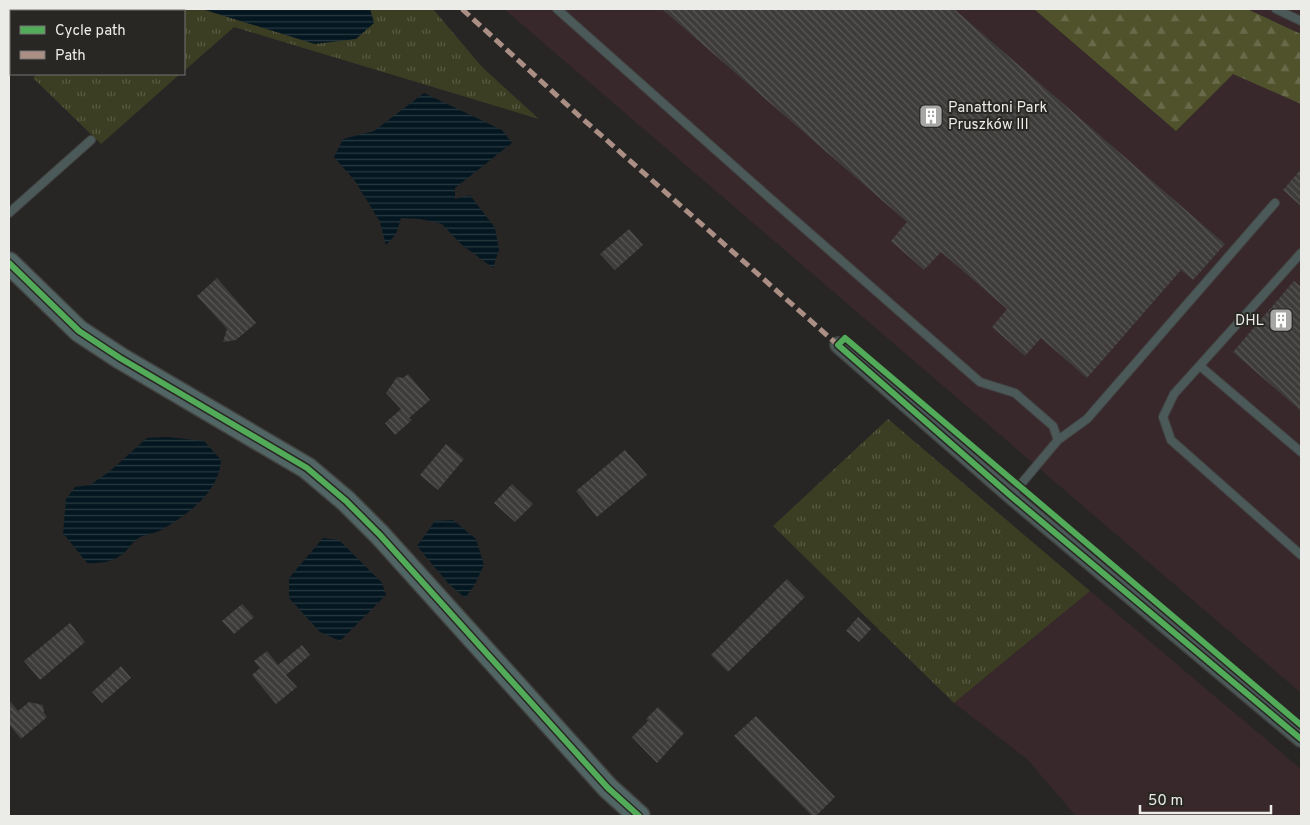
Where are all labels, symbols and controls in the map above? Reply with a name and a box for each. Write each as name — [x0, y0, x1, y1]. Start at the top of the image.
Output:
legend — [10, 10, 185, 75]
text: Cycle path — [55, 22, 126, 41]
text: Path — [55, 47, 86, 66]
place label: Panattoni Park Pruszków III — [948, 99, 1047, 135]
building icon: Panattoni Park Pruszków III — [918, 103, 944, 129]
building icon: DHL — [1268, 307, 1294, 333]
place label: DHL — [1235, 312, 1264, 331]
scale bar — [1140, 782, 1271, 814]
text: 50 m — [1148, 792, 1183, 811]

